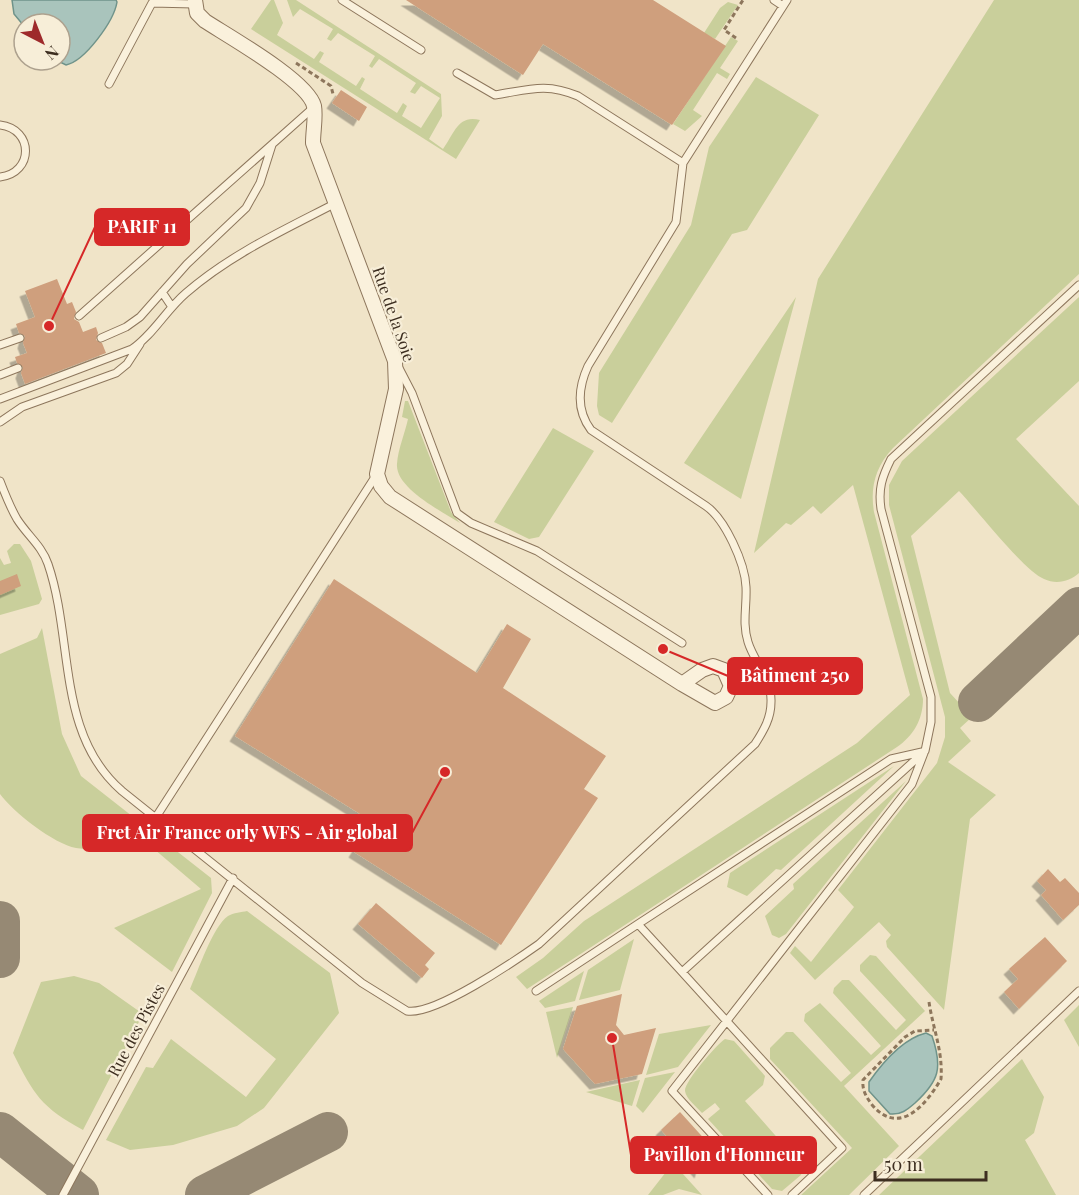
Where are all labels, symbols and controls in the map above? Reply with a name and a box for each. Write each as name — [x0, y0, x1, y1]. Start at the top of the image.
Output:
north arrow — [12, 12, 72, 72]
text: N — [41, 42, 64, 65]
callout: PARIF 11 — [95, 209, 189, 245]
text: PARIF 11 — [107, 214, 177, 238]
street label: Rue de la Soie — [368, 264, 421, 364]
callout: Bâtiment 250 — [728, 658, 862, 694]
text: Bâtiment 250 — [740, 663, 850, 687]
callout: Fret Air France orly WFS - Air global — [83, 815, 412, 851]
text: Fret Air France orly WFS - Air global — [96, 820, 398, 844]
street label: Rue des Pistes — [102, 980, 169, 1080]
callout: Pavillon d'Honneur — [631, 1137, 816, 1173]
text: Pavillon d'Honneur — [643, 1142, 805, 1166]
scale bar — [875, 1144, 986, 1182]
text: 50 m — [884, 1152, 923, 1176]

